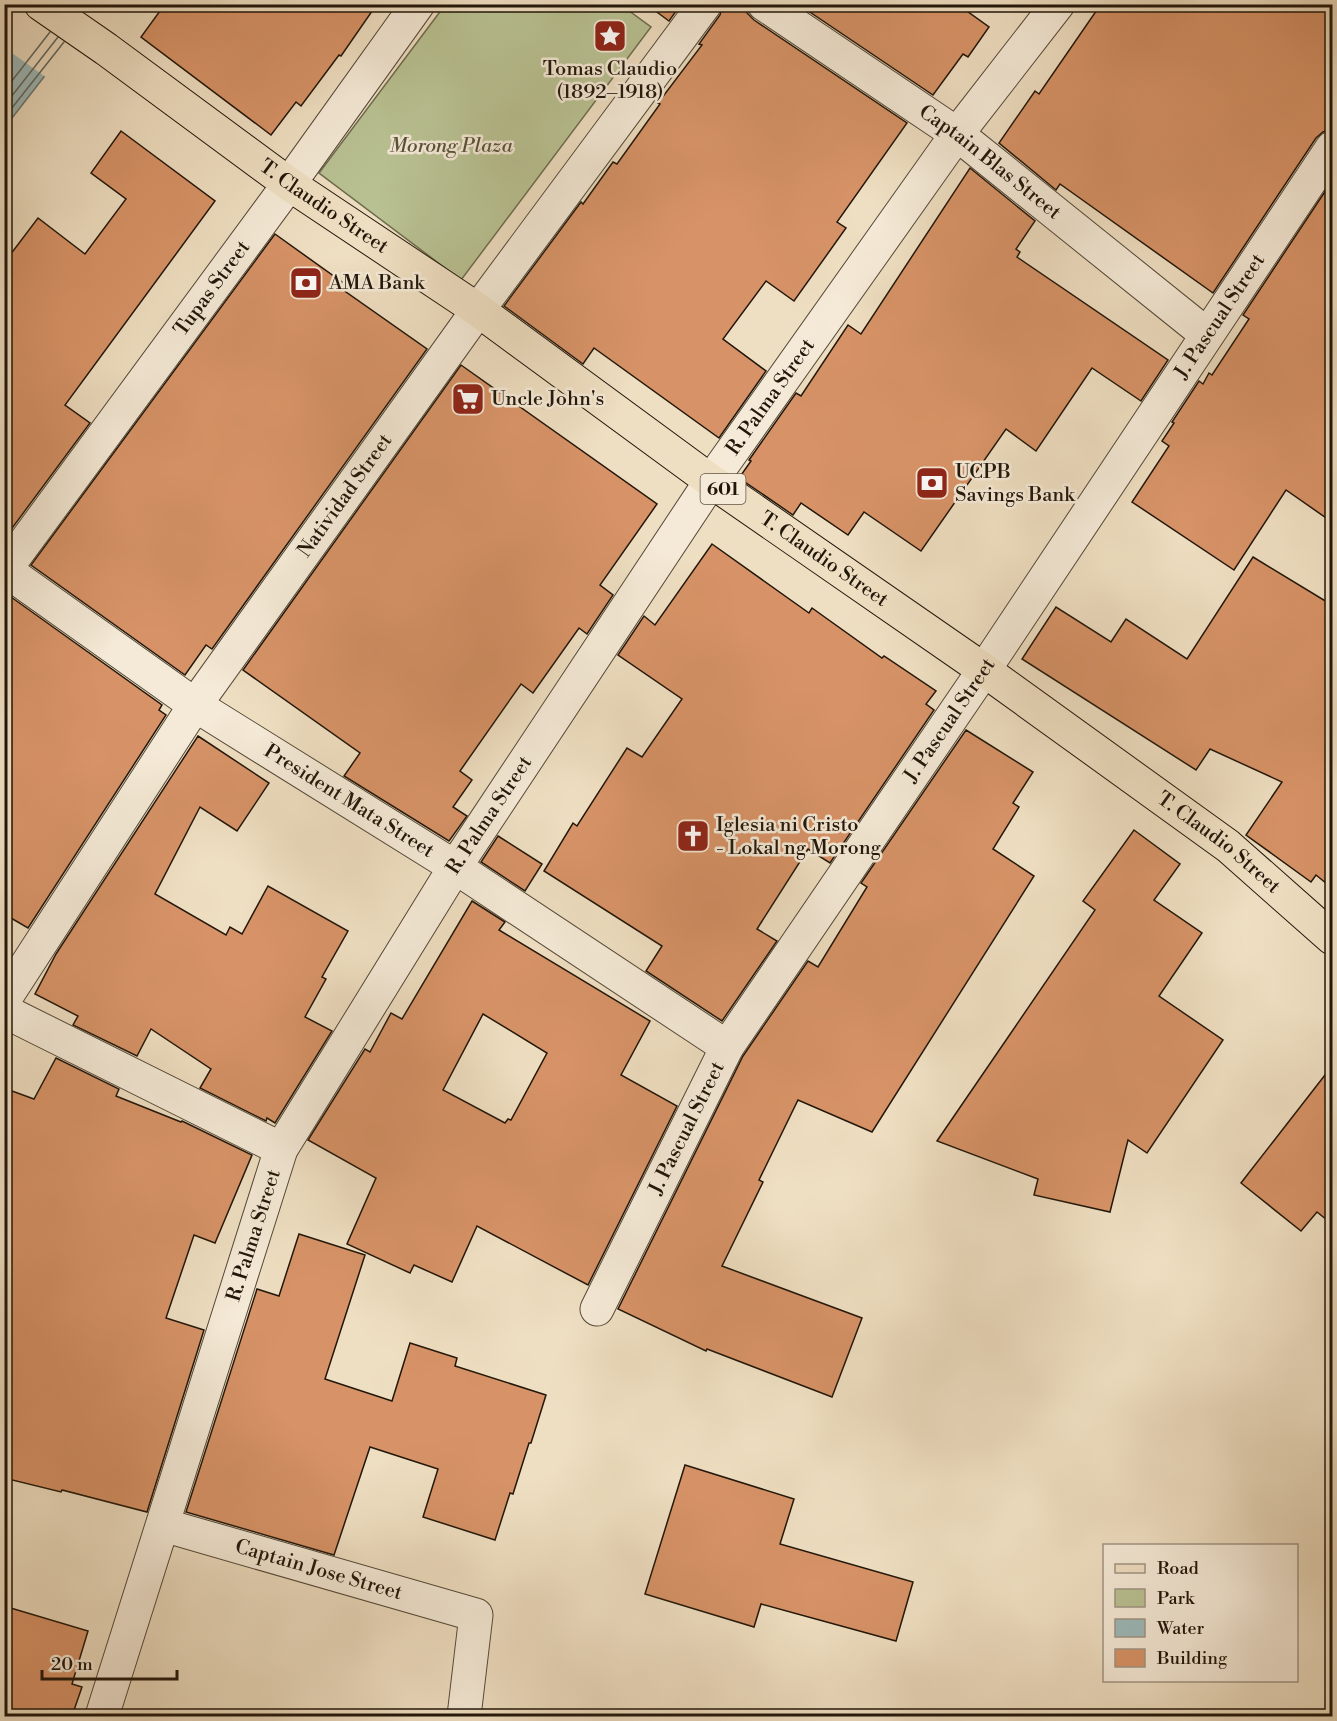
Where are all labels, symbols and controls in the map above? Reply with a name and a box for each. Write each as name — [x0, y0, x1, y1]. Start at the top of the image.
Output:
place icon: Tomas Claudio (1892–1918) — [592, 18, 628, 54]
place label: Tomas Claudio (1892–1918) — [543, 57, 677, 105]
street label: Captain Blas Street — [914, 99, 1066, 225]
park label: Morong Plaza — [389, 134, 513, 159]
street label: T. Claudio Street — [254, 154, 393, 259]
street label: Tupas Street — [169, 236, 256, 341]
street label: J. Pascual Street — [1169, 249, 1271, 384]
bank icon: AMA Bank — [288, 265, 324, 301]
place label: AMA Bank — [328, 271, 426, 296]
street label: R. Palma Street — [721, 334, 820, 460]
supermarket icon: Uncle John's — [450, 381, 486, 417]
place label: Uncle John's — [491, 387, 604, 412]
street label: Natividad Street — [292, 429, 398, 562]
place label: UCPB Savings Bank — [955, 460, 1076, 508]
bank icon: UCPB Savings Bank — [914, 465, 950, 501]
road number: 601 — [700, 474, 746, 504]
street label: T. Claudio Street — [755, 506, 893, 612]
street label: J. Pascual Street — [898, 653, 1001, 788]
street label: President Mata Street — [259, 739, 439, 863]
street label: R. Palma Street — [441, 751, 538, 879]
street label: T. Claudio Street — [1152, 786, 1286, 899]
place label: Iglesia ni Cristo - Lokal ng Morong — [716, 813, 882, 861]
church icon: Iglesia ni Cristo - Lokal ng Morong — [675, 818, 711, 854]
street label: J. Pascual Street — [643, 1057, 730, 1200]
street label: R. Palma Street — [221, 1166, 286, 1305]
street label: Captain Jose Street — [232, 1534, 405, 1606]
legend — [1103, 1544, 1298, 1682]
text: Road — [1157, 1557, 1200, 1580]
text: Park — [1157, 1587, 1196, 1610]
text: Water — [1156, 1617, 1205, 1640]
scale bar — [42, 1643, 177, 1681]
text: Building — [1156, 1647, 1228, 1670]
text: 20 m — [51, 1653, 93, 1676]

